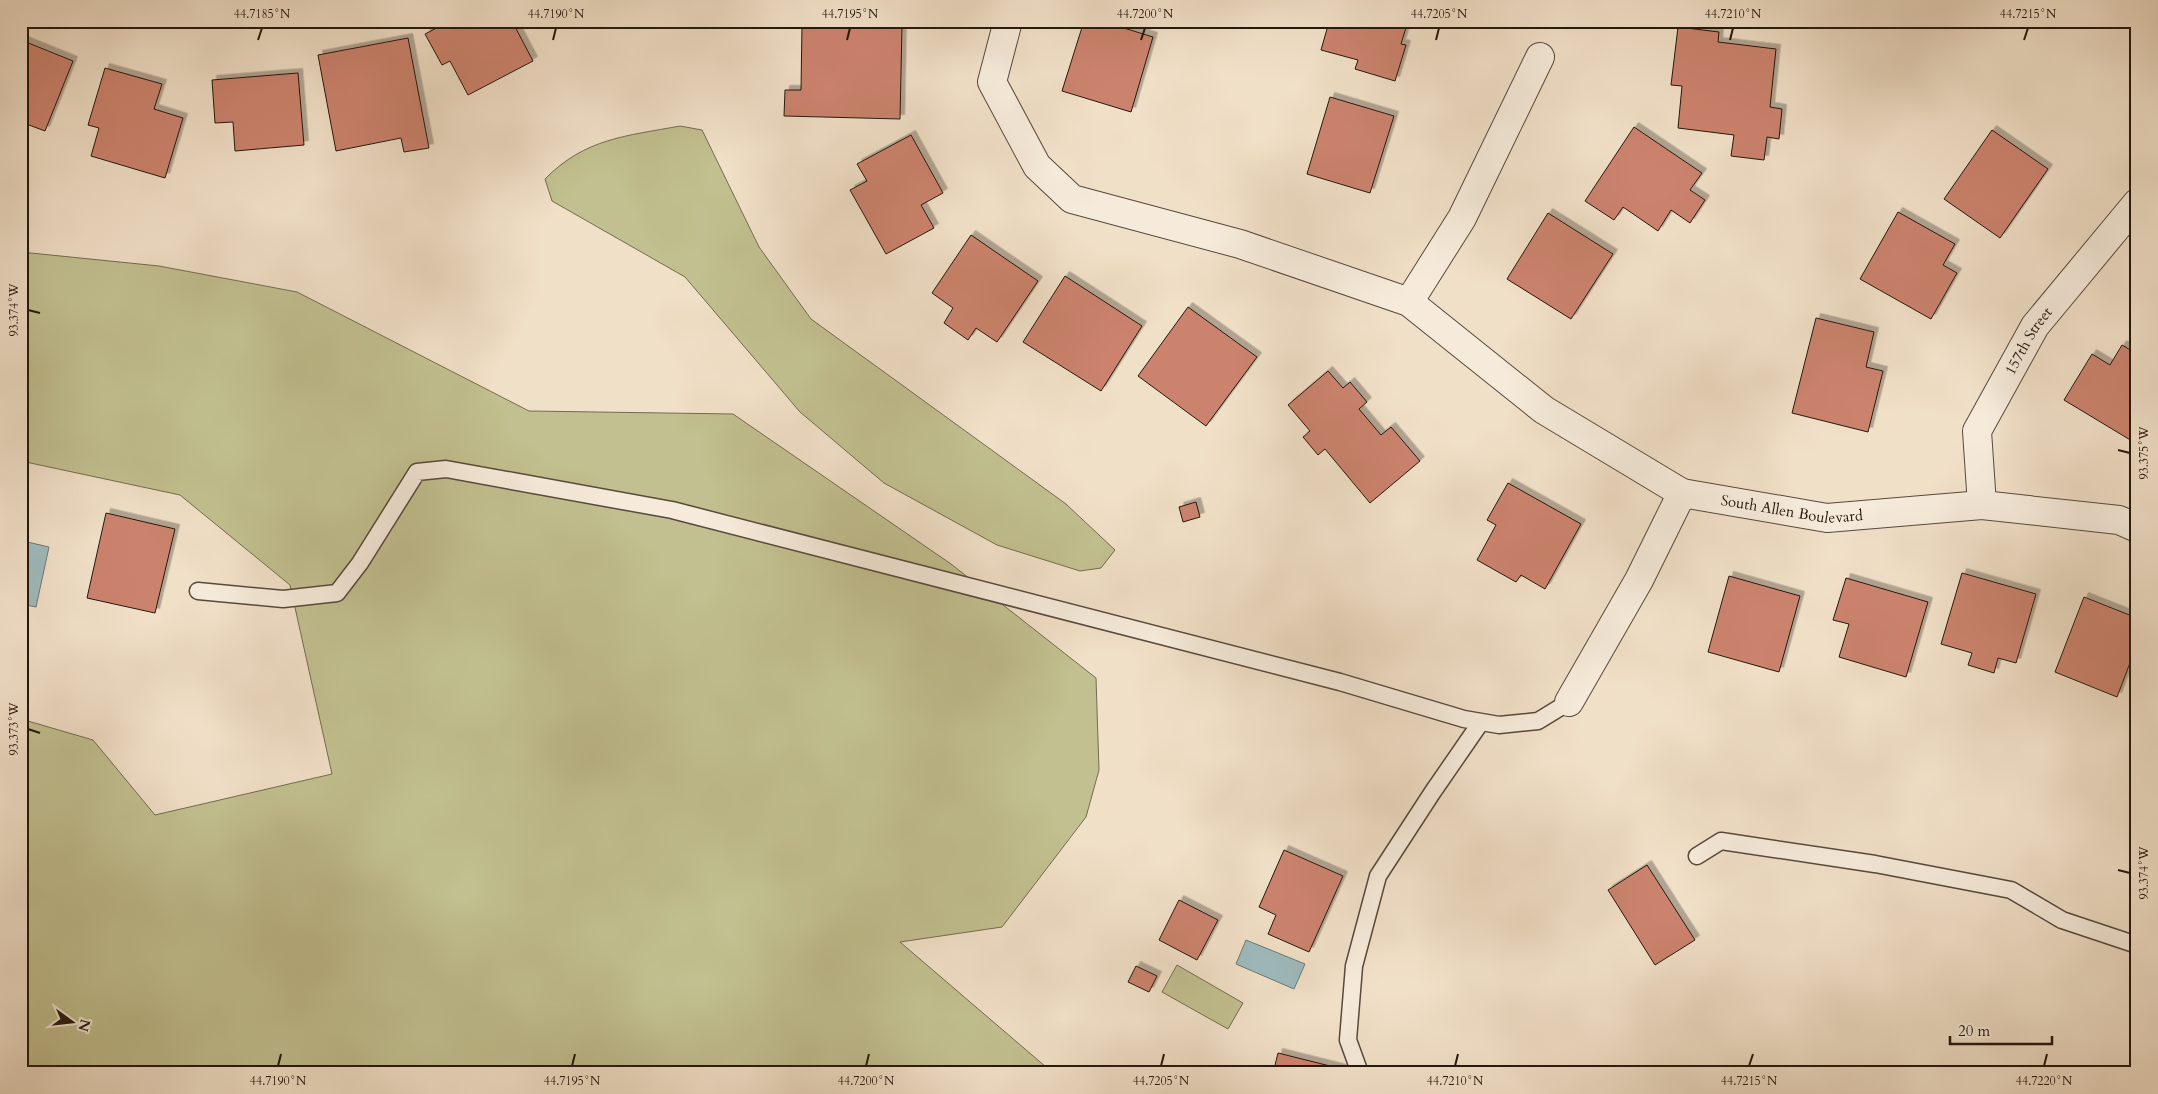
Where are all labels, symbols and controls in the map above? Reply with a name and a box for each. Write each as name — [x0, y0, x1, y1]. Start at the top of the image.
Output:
text: 44.7185°N — [234, 6, 291, 22]
text: 44.7190°N — [528, 6, 585, 22]
text: 44.7195°N — [822, 6, 879, 22]
text: 44.7200°N — [1117, 6, 1174, 22]
text: 44.7205°N — [1411, 6, 1468, 22]
text: 44.7210°N — [1705, 6, 1762, 22]
text: 44.7215°N — [2000, 6, 2057, 22]
text: 93.374°W — [6, 283, 22, 337]
street label: 157th Street — [2000, 303, 2057, 378]
text: 93.375°W — [2136, 426, 2152, 480]
street label: South Allen Boulevard — [1719, 490, 1864, 528]
text: 93.373°W — [6, 702, 22, 756]
text: 93.374°W — [2136, 846, 2152, 900]
north arrow — [48, 996, 98, 1046]
scale bar — [1950, 1014, 2053, 1046]
text: N — [73, 1017, 95, 1034]
text: 20 m — [1958, 1021, 1990, 1041]
text: 44.7190°N — [250, 1073, 307, 1089]
text: 44.7195°N — [544, 1073, 601, 1089]
text: 44.7200°N — [838, 1073, 895, 1089]
text: 44.7205°N — [1133, 1073, 1190, 1089]
text: 44.7210°N — [1427, 1073, 1484, 1089]
text: 44.7215°N — [1721, 1073, 1778, 1089]
text: 44.7220°N — [2016, 1073, 2073, 1089]

